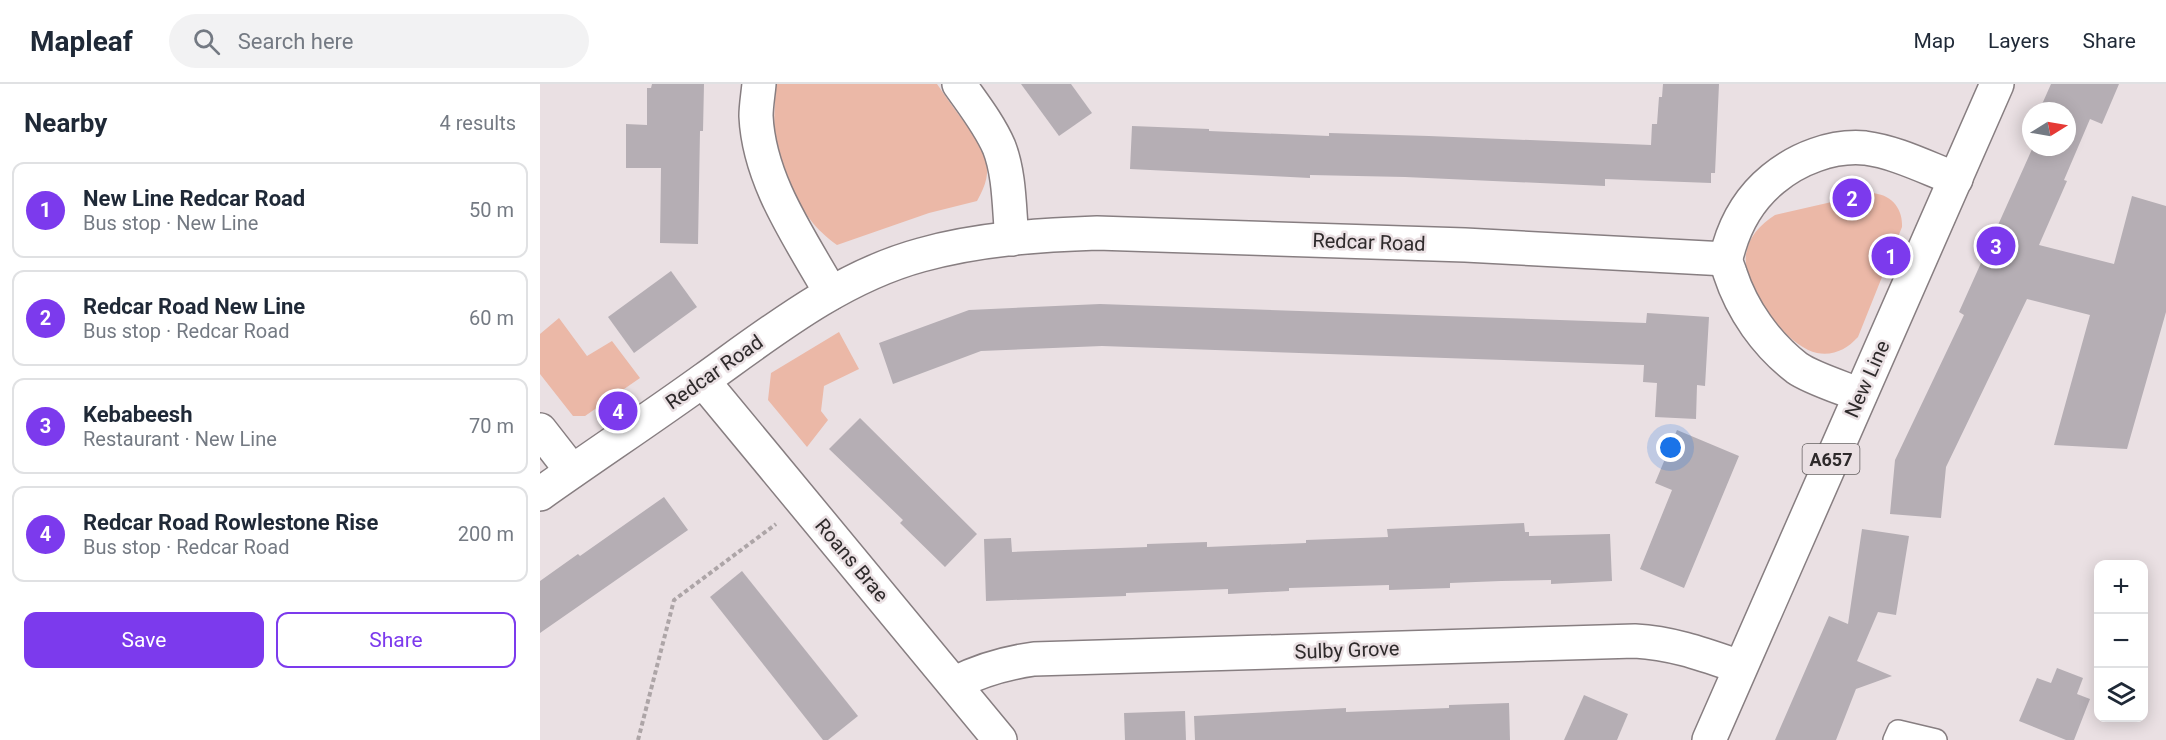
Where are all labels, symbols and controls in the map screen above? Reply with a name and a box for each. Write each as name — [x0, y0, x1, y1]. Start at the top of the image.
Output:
search box — [169, 14, 589, 68]
text: Mapleaf — [30, 25, 133, 58]
icon: search — [190, 25, 223, 58]
text: Search here — [238, 29, 354, 54]
text: Map — [1913, 29, 1955, 53]
text: Layers — [1988, 29, 2049, 53]
text: Share — [2082, 29, 2136, 53]
north arrow — [2022, 102, 2076, 156]
text: Nearby — [24, 108, 107, 138]
text: 4 results — [440, 111, 516, 135]
pin: 2 — [1832, 176, 1872, 220]
text: New Line Redcar Road — [83, 186, 305, 211]
text: 1 — [40, 198, 51, 222]
text: 50 m — [469, 198, 514, 222]
text: Bus stop · New Line — [83, 211, 258, 235]
pin: 3 — [1976, 224, 2016, 268]
street label: Redcar Road — [1312, 228, 1426, 256]
pin: 1 — [1872, 234, 1910, 279]
text: Redcar Road New Line — [83, 294, 305, 319]
text: 2 — [40, 306, 51, 330]
text: 60 m — [469, 306, 514, 330]
text: Bus stop · Redcar Road — [83, 319, 289, 343]
street label: Redcar Road — [661, 330, 767, 414]
street label: New Line — [1839, 337, 1895, 421]
pin: 4 — [598, 388, 638, 434]
text: Kebabeesh — [83, 402, 193, 427]
text: 3 — [40, 414, 51, 438]
text: 70 m — [469, 414, 514, 438]
text: Restaurant · New Line — [83, 427, 277, 451]
your location — [1656, 433, 1685, 462]
road number: A657 — [1802, 444, 1860, 474]
text: Redcar Road Rowlestone Rise — [83, 510, 378, 535]
street label: Roans Brae — [810, 513, 894, 607]
text: 4 — [40, 522, 51, 546]
text: 200 m — [458, 522, 514, 546]
text: Bus stop · Redcar Road — [83, 535, 289, 559]
map controls — [2094, 560, 2148, 722]
button: + — [2094, 560, 2148, 614]
button: Save — [24, 612, 264, 668]
button: Share — [276, 612, 516, 668]
button: − — [2094, 614, 2148, 668]
street label: Sulby Grove — [1294, 636, 1400, 664]
button: layers — [2094, 668, 2148, 722]

